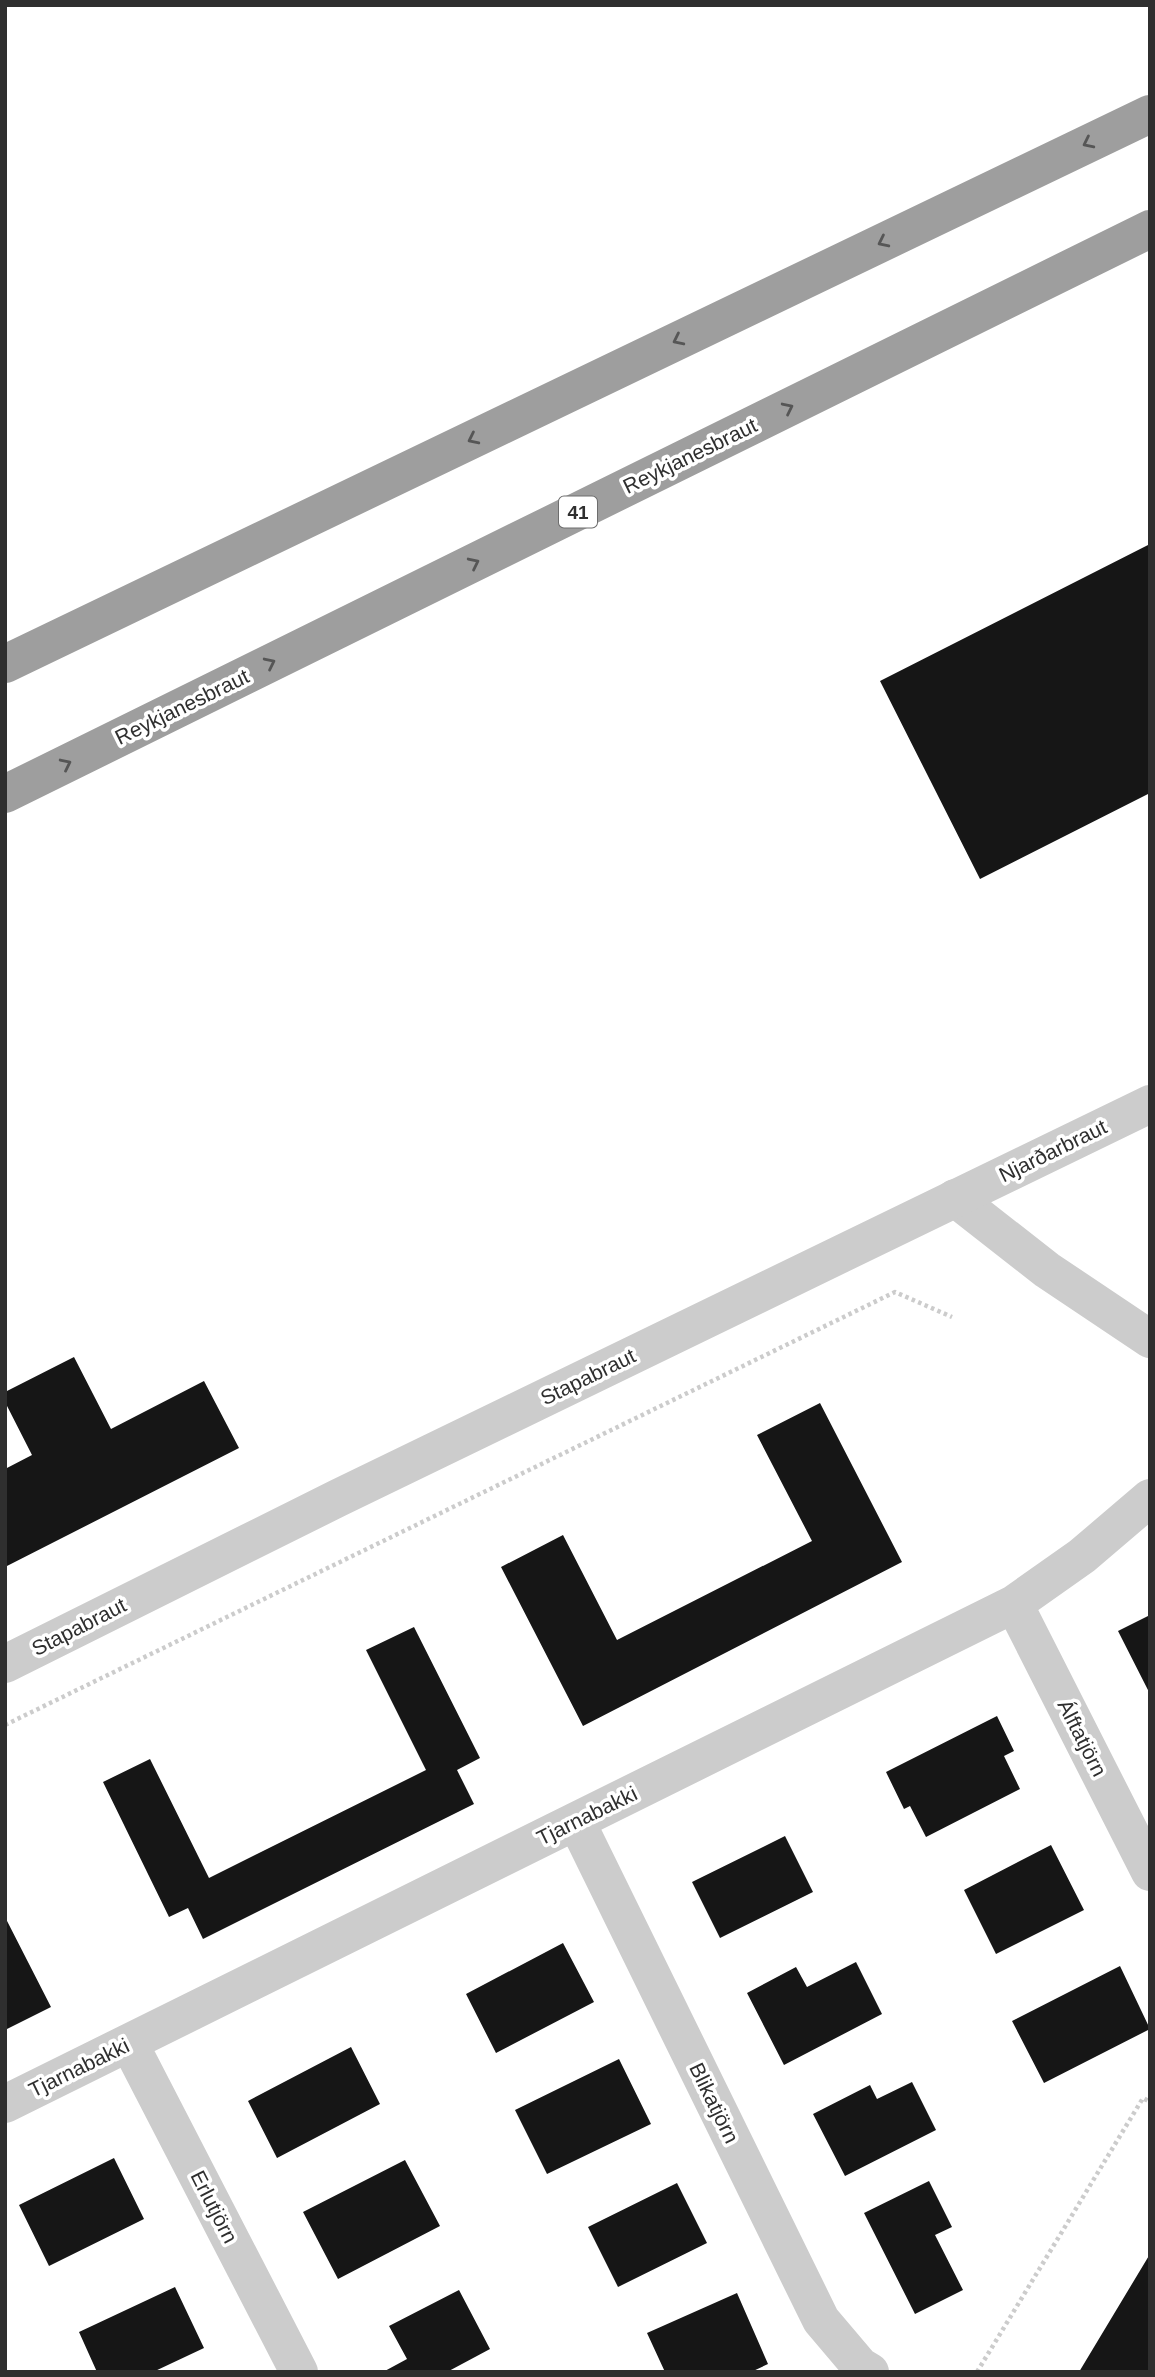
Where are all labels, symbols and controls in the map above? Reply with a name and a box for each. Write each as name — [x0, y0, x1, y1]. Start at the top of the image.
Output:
one-way arrow — [1083, 135, 1095, 149]
one-way arrow — [878, 234, 890, 248]
one-way arrow — [673, 332, 685, 346]
one-way arrow — [781, 402, 793, 416]
street label: Reykjanesbraut — [619, 413, 761, 498]
one-way arrow — [468, 431, 480, 445]
road number: 41 — [559, 496, 597, 527]
one-way arrow — [467, 557, 480, 571]
one-way arrow — [263, 658, 275, 672]
street label: Reykjanesbraut — [111, 664, 253, 749]
one-way arrow — [59, 758, 71, 772]
street label: Njarðarbraut — [995, 1115, 1110, 1186]
street label: Stapabraut — [537, 1344, 639, 1409]
street label: Stapabraut — [28, 1593, 130, 1660]
street label: Álftatjörn — [1053, 1696, 1112, 1780]
street label: Tjarnabakki — [533, 1781, 641, 1850]
street label: Tjarnabakki — [25, 2033, 133, 2102]
street label: Blikatjörn — [685, 2059, 744, 2147]
street label: Erlutjörn — [186, 2167, 242, 2247]

